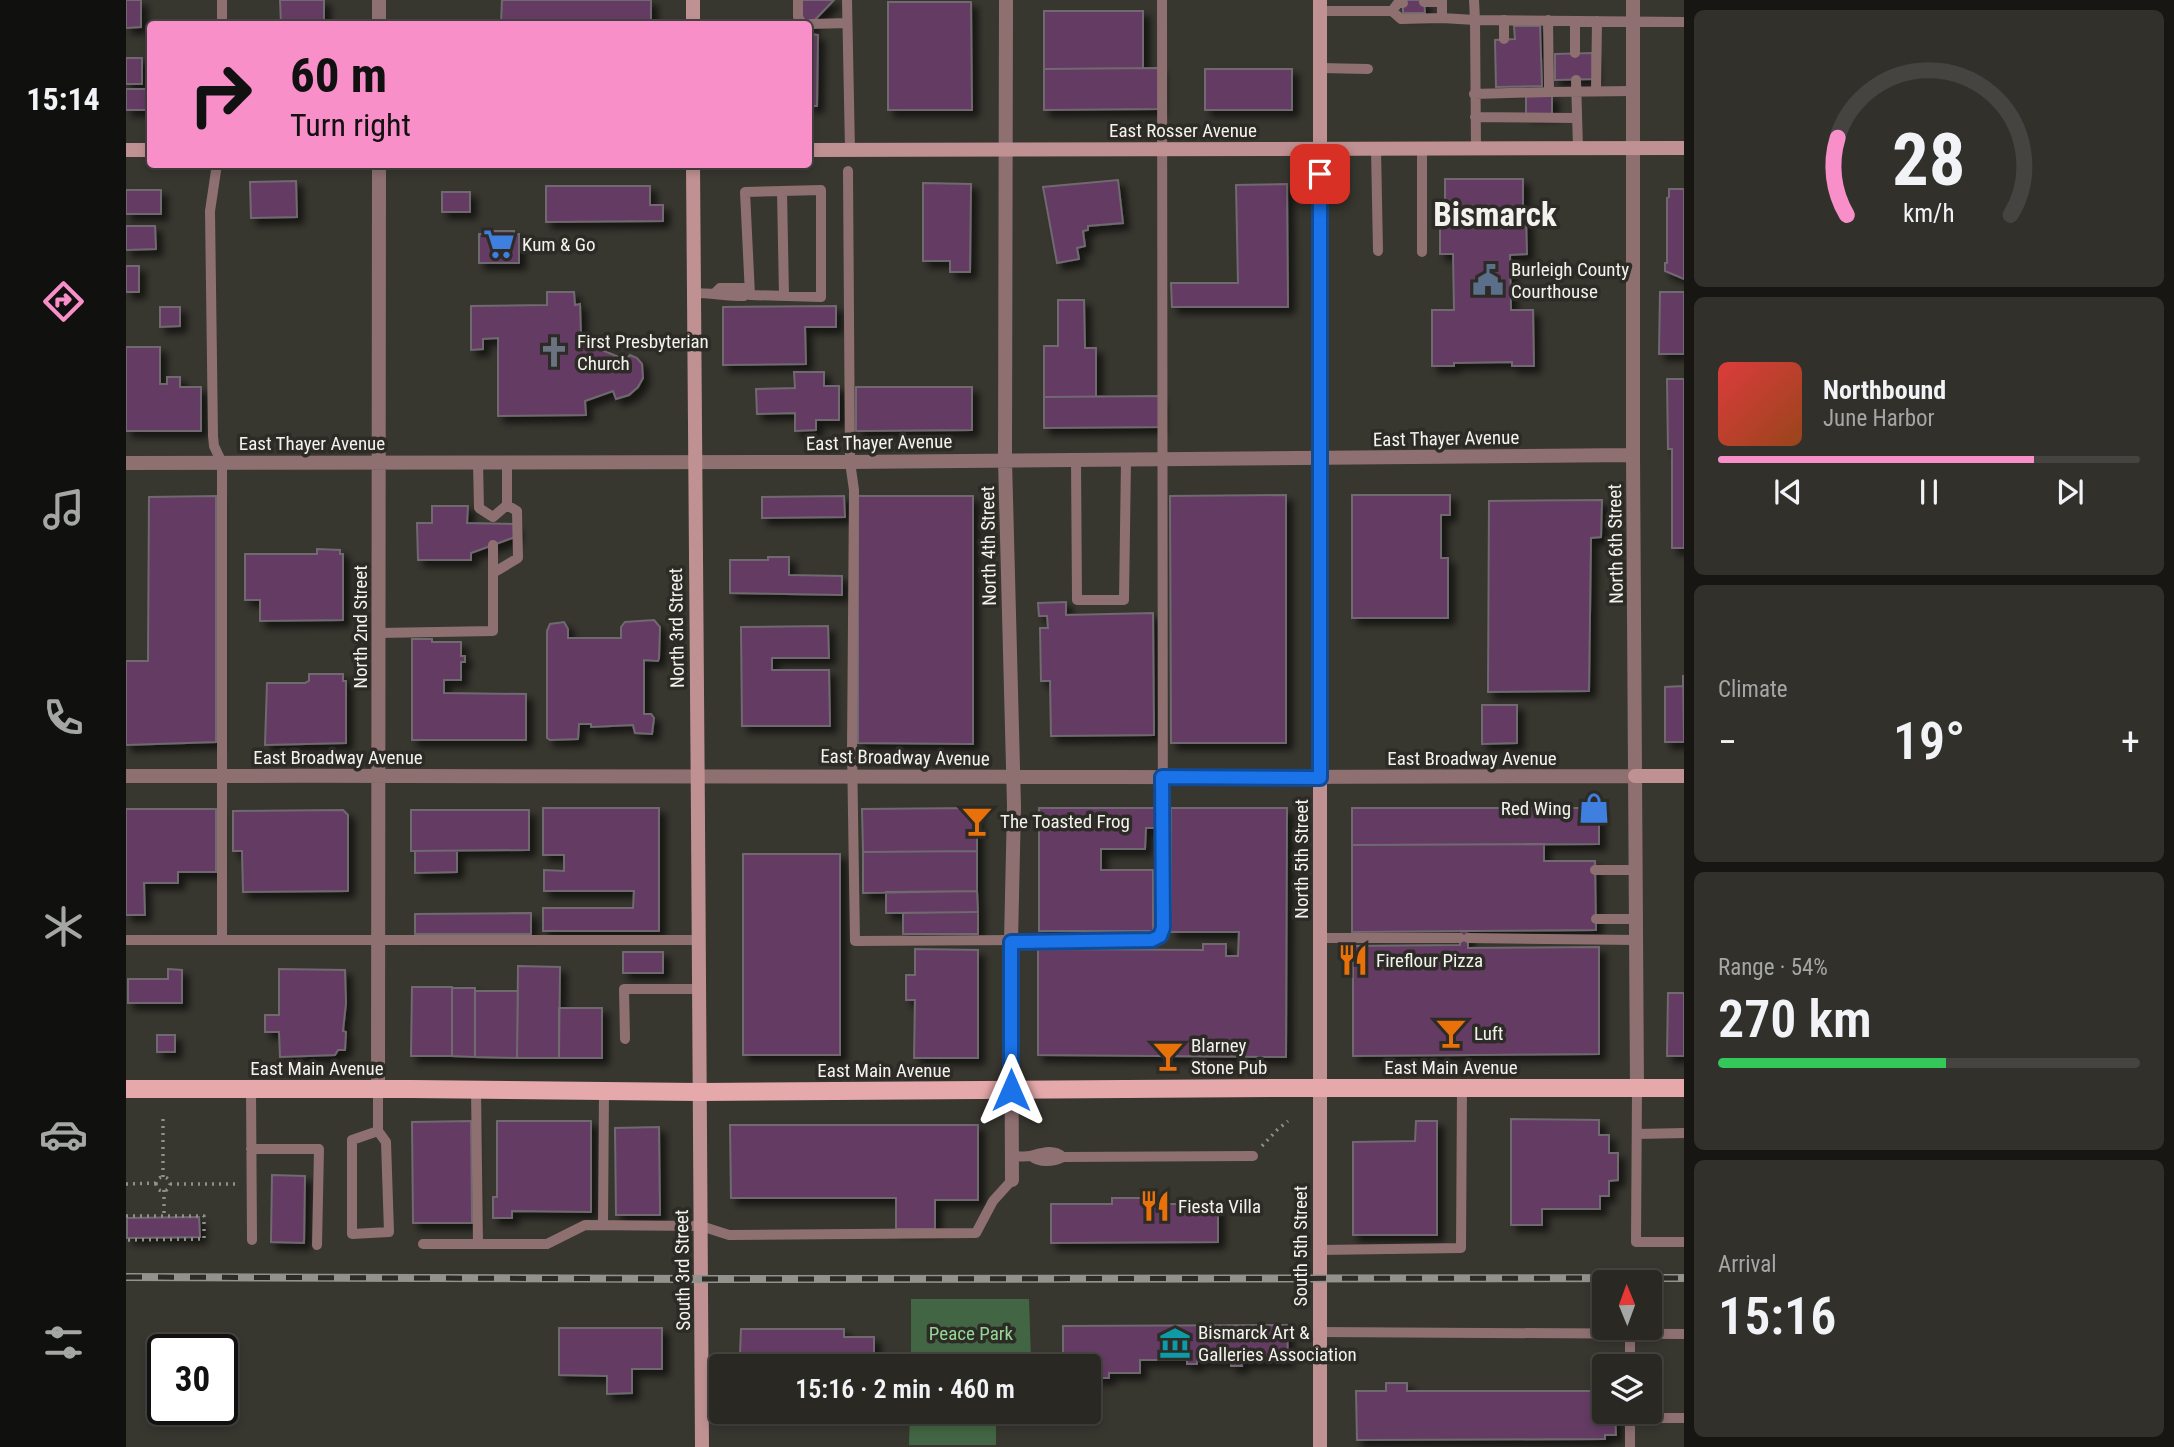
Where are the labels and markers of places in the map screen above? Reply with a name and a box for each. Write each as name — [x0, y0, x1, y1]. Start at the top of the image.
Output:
pin — [1290, 144, 1350, 204]
supermarket icon: Kum & Go — [482, 227, 516, 261]
place label: Kum & Go — [522, 233, 595, 256]
place label: Burleigh County Courthouse — [1511, 258, 1629, 303]
public building icon: Burleigh County Courthouse — [1471, 263, 1505, 297]
place label: First Presbyterian Church — [577, 330, 709, 375]
church icon: First Presbyterian Church — [537, 335, 571, 369]
shop icon: Red Wing — [1577, 791, 1611, 825]
place label: Red Wing — [1501, 797, 1571, 820]
bar icon: The Toasted Frog — [960, 804, 994, 838]
place label: The Toasted Frog — [1000, 810, 1130, 833]
restaurant icon: Fireflour Pizza — [1336, 943, 1370, 977]
place label: Fireflour Pizza — [1376, 949, 1483, 972]
bar icon: Luft — [1434, 1016, 1468, 1050]
place label: Luft — [1474, 1022, 1503, 1045]
place label: Blarney Stone Pub — [1191, 1034, 1267, 1079]
bar icon: Blarney Stone Pub — [1151, 1039, 1185, 1073]
restaurant icon: Fiesta Villa — [1138, 1189, 1172, 1223]
place label: Fiesta Villa — [1178, 1195, 1261, 1218]
place label: Bismarck Art & Galleries Association — [1198, 1321, 1357, 1366]
museum icon: Bismarck Art & Galleries Association — [1158, 1326, 1192, 1360]

